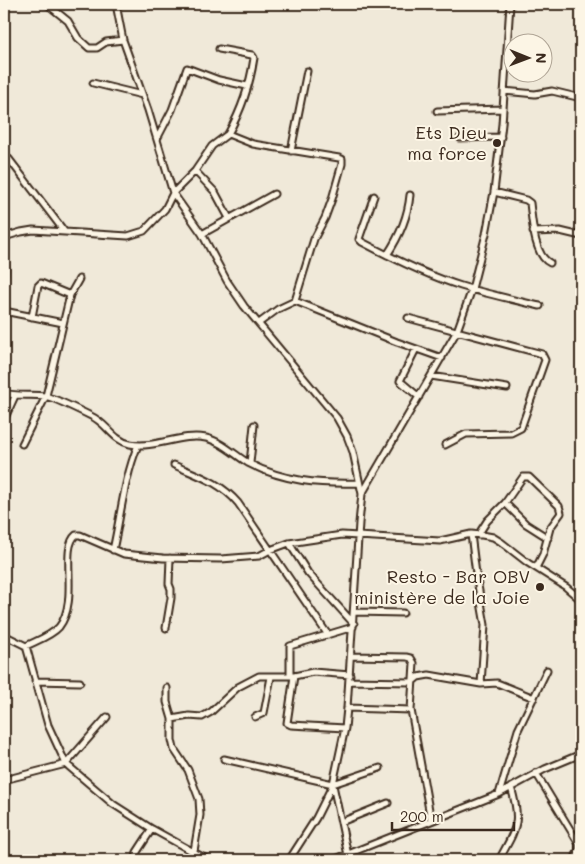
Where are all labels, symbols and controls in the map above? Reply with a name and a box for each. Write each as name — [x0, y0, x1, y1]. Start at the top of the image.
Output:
north arrow — [502, 32, 552, 82]
text: N — [532, 53, 551, 64]
place label: Ets Dieu ma force — [407, 120, 487, 165]
marker: Ets Dieu ma force — [491, 137, 503, 149]
place label: Resto - Bar OBV ministère de la Joie — [354, 564, 530, 609]
marker: Resto - Bar OBV ministère de la Joie — [534, 581, 546, 593]
scale bar — [392, 799, 515, 831]
text: 200 m — [400, 806, 444, 826]

